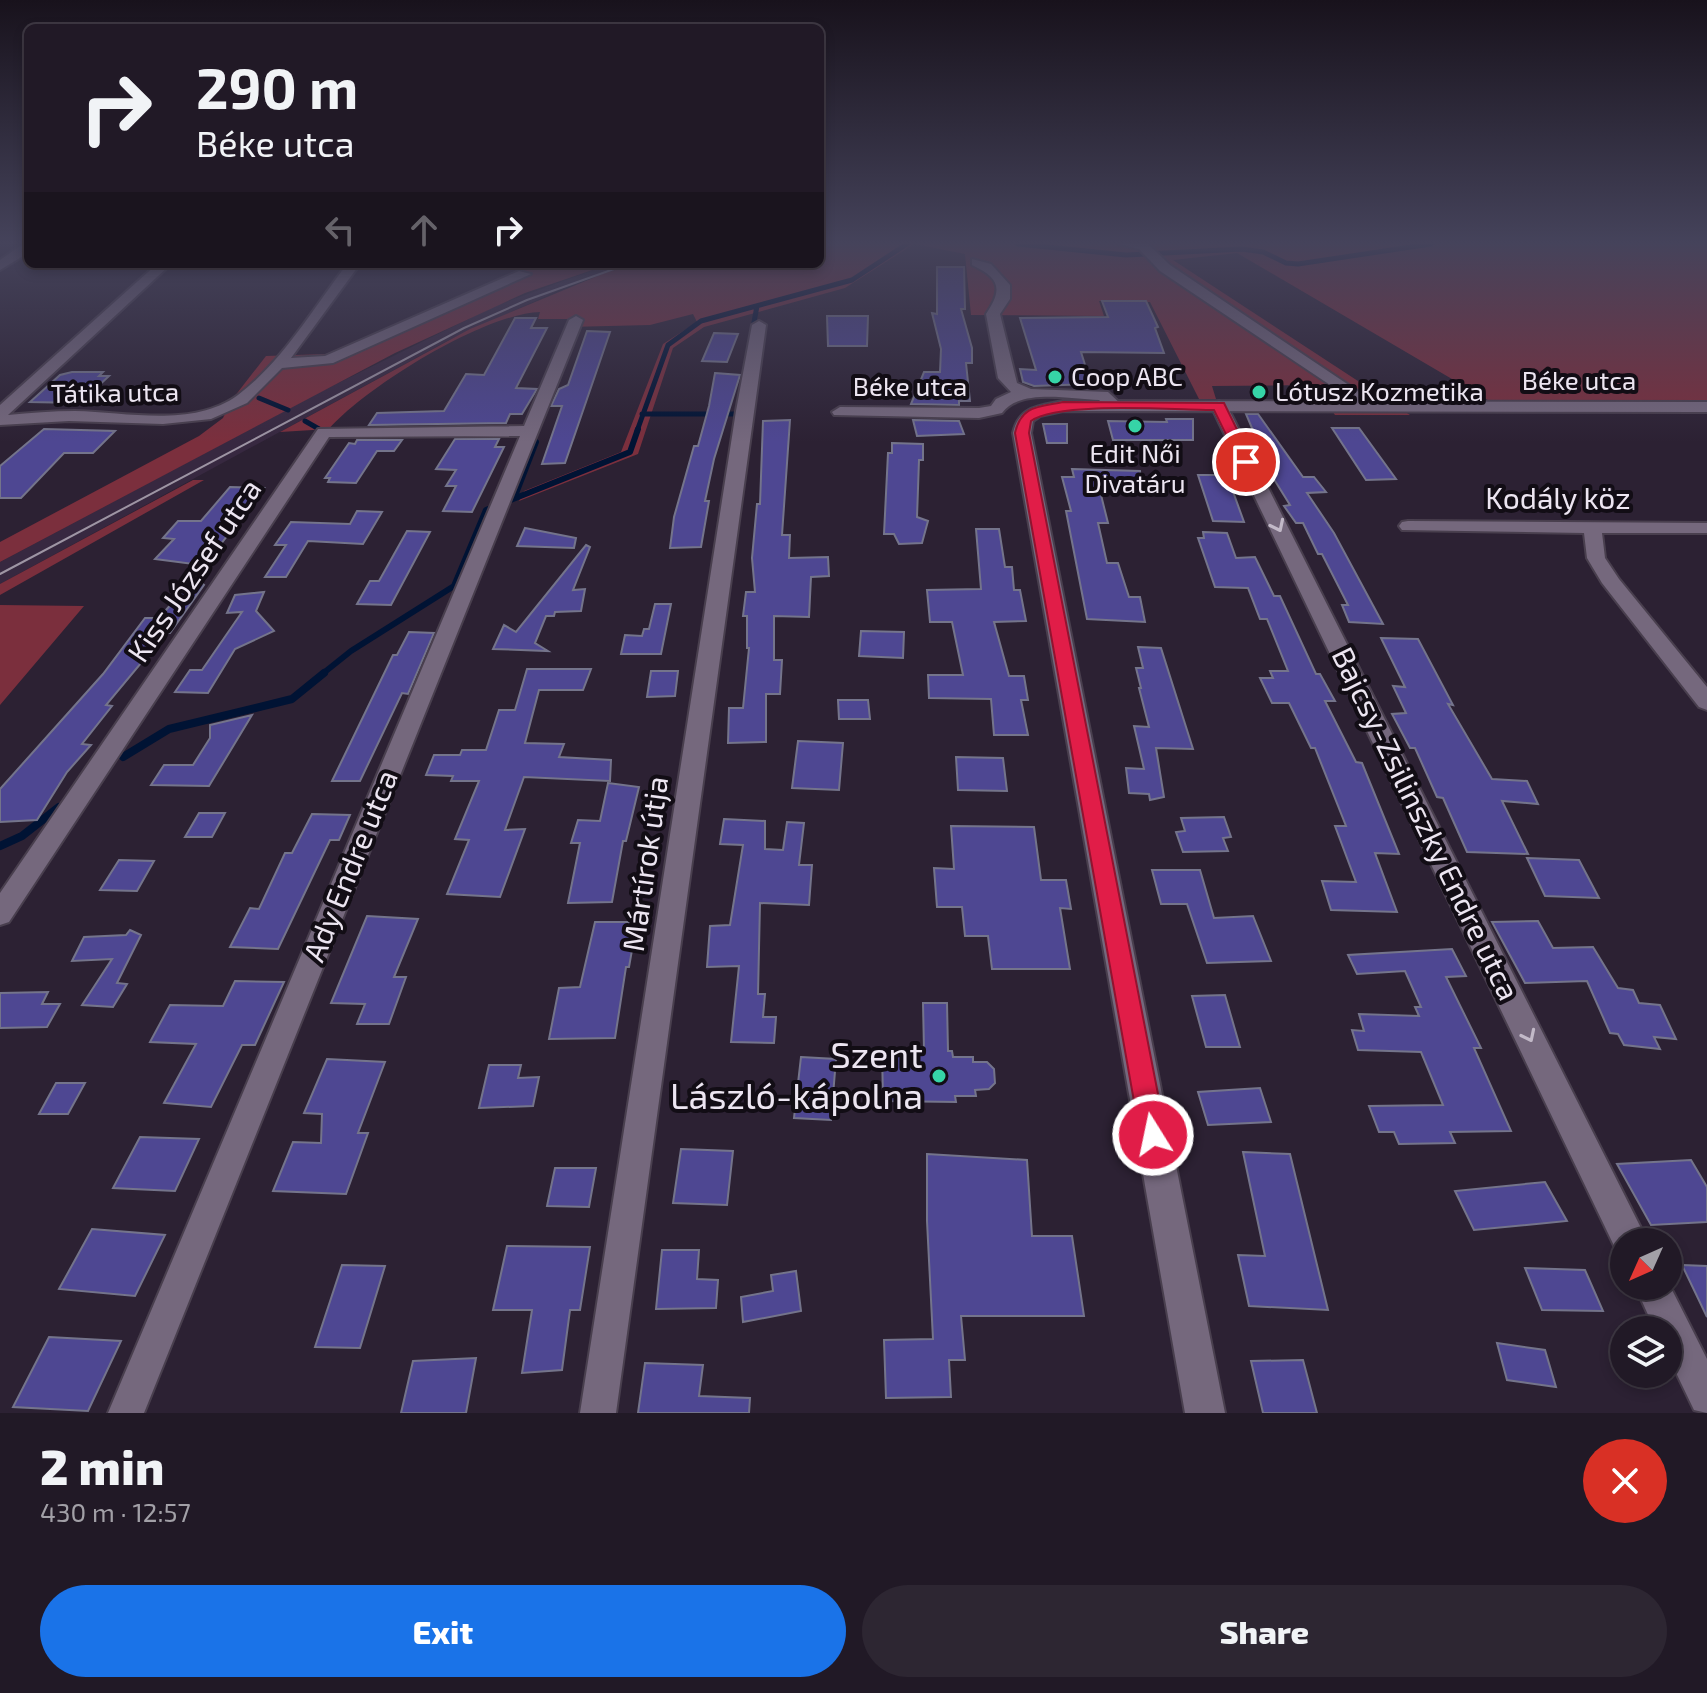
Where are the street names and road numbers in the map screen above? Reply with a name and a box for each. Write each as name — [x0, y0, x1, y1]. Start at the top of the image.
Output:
street label: Béke utca — [1522, 364, 1636, 395]
street label: Béke utca — [853, 370, 967, 401]
street label: Tátika utca — [51, 375, 179, 408]
street label: Kiss József utca — [119, 472, 268, 668]
street label: Kodály köz — [1485, 479, 1631, 515]
street label: Bajcsy-Zsilinszky Endre utca — [1326, 641, 1528, 1006]
street label: Ady Endre utca — [294, 764, 404, 966]
street label: Mártírok útja — [614, 774, 674, 954]

